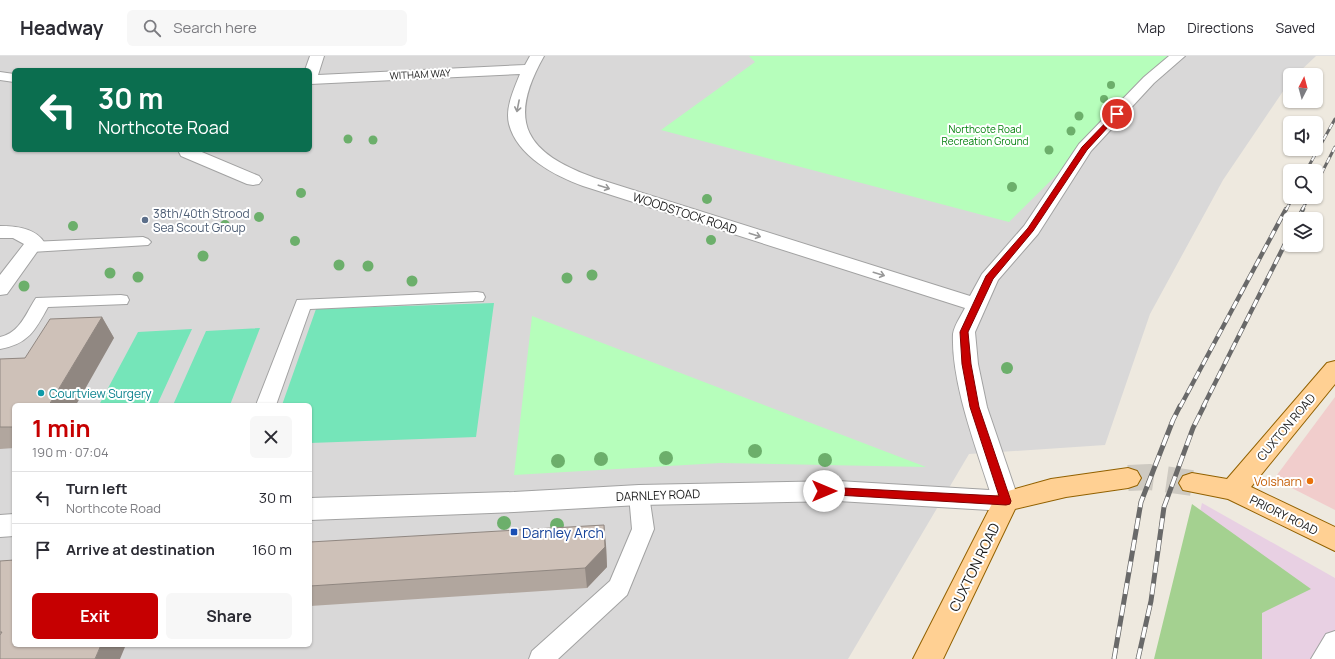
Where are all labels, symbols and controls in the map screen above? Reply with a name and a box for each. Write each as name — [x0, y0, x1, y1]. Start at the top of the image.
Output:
search box — [127, 10, 407, 46]
text: Headway — [20, 15, 103, 41]
icon: search — [141, 17, 163, 39]
text: Search here — [173, 17, 257, 38]
text: Map — [1137, 18, 1165, 37]
text: Directions — [1187, 18, 1254, 37]
text: Saved — [1276, 18, 1315, 37]
street label: WITHAM WAY — [389, 65, 451, 83]
north arrow — [1283, 68, 1323, 108]
map controls — [1283, 68, 1323, 252]
text: 30 m — [98, 79, 163, 117]
icon: left — [32, 84, 84, 136]
pin — [1100, 97, 1134, 131]
one-way arrow — [513, 99, 521, 112]
icon: arrive — [1106, 103, 1128, 125]
text: Northcote Road — [98, 115, 229, 139]
button: sound — [1283, 116, 1323, 156]
park label: Northcote Road Recreation Ground — [942, 122, 1029, 148]
button: search — [1283, 164, 1323, 204]
one-way arrow — [597, 184, 610, 191]
street label: WOODSTOCK ROAD — [630, 188, 740, 238]
place label: 38th/40th Strood Sea Scout Group — [153, 205, 250, 236]
button: layers — [1283, 212, 1323, 252]
marker: 38th/40th Strood Sea Scout Group — [140, 215, 150, 225]
one-way arrow — [748, 232, 761, 239]
one-way arrow — [872, 271, 885, 278]
place label: Courtview Surgery — [49, 385, 152, 402]
marker: Courtview Surgery — [36, 388, 46, 398]
street label: CUXTON ROAD — [1253, 390, 1319, 464]
text: 1 min — [32, 411, 91, 444]
button: close — [250, 416, 292, 458]
text: 190 m · 07:04 — [32, 443, 109, 461]
position arrow — [803, 470, 845, 512]
place label: Volsharn — [1254, 473, 1302, 490]
marker: Volsharn — [1305, 476, 1315, 486]
text: Turn left — [66, 478, 128, 499]
street label: DARNLEY ROAD — [616, 485, 700, 505]
icon: left — [32, 487, 54, 509]
text: 30 m — [259, 487, 292, 508]
street label: PRIORY ROAD — [1247, 491, 1321, 539]
text: Northcote Road — [66, 499, 161, 517]
street label: CUXTON ROAD — [944, 519, 1004, 615]
place label: Darnley Arch — [522, 523, 604, 542]
marker: Darnley Arch — [509, 527, 519, 537]
icon: arrive — [32, 539, 54, 561]
text: Arrive at destination — [66, 539, 215, 560]
text: 160 m — [252, 539, 292, 560]
button: Exit — [32, 593, 158, 639]
button: Share — [166, 593, 292, 639]

